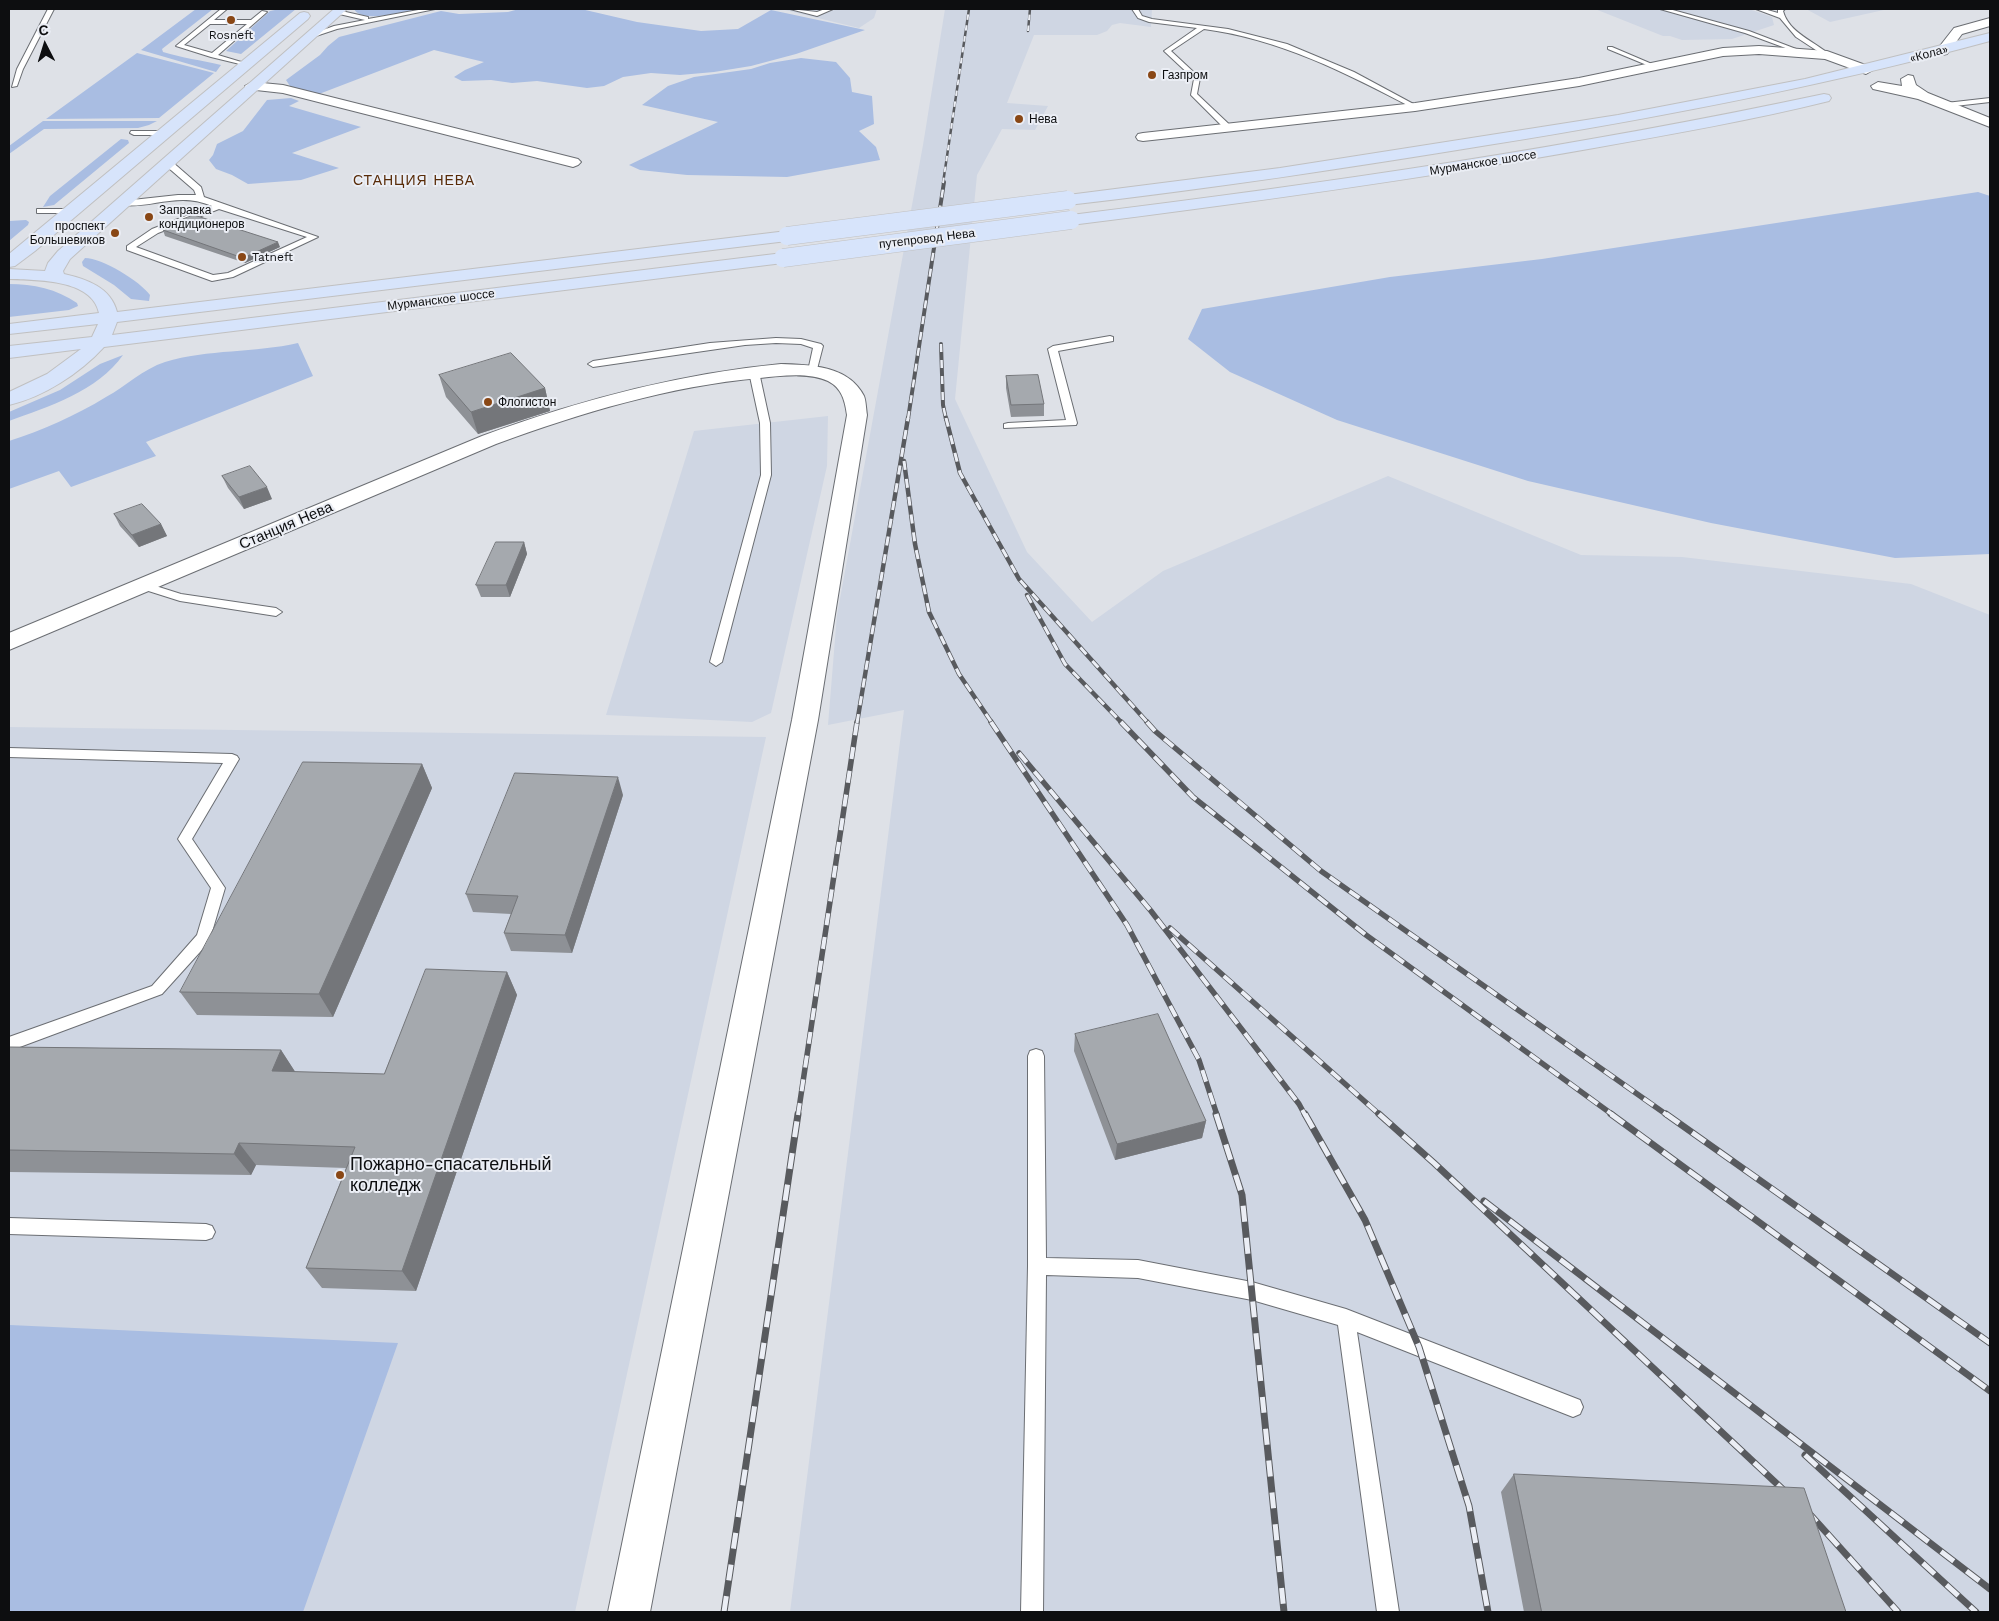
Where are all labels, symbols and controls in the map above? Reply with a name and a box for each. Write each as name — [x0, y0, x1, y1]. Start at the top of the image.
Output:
marker: Rosneft — [225, 14, 237, 26]
north arrow — [20, 20, 70, 70]
text: С — [38, 22, 49, 38]
place label: Rosneft — [209, 28, 253, 42]
street label: «Кола» — [1908, 42, 1950, 66]
place label: Газпром — [1162, 68, 1208, 82]
marker: Газпром — [1146, 69, 1158, 81]
place label: Нева — [1029, 112, 1057, 126]
marker: Нева — [1013, 113, 1025, 125]
street label: Мурманское шоссе — [1429, 147, 1537, 179]
district label: СТАНЦИЯ НЕВА — [351, 173, 477, 189]
place label: Заправка кондиционеров — [159, 203, 245, 231]
marker: Заправка кондиционеров — [143, 211, 155, 223]
place label: проспект Большевиков — [30, 219, 105, 247]
street label: путепровод Нева — [878, 226, 976, 252]
marker: проспект Большевиков — [109, 227, 121, 239]
place label: Tatneft — [252, 250, 293, 264]
marker: Tatneft — [236, 251, 248, 263]
street label: Мурманское шоссе — [387, 286, 495, 314]
place label: Флогистон — [498, 395, 556, 409]
marker: Флогистон — [482, 396, 494, 408]
street label: Станция Нева — [237, 498, 335, 554]
place label: Пожарно-спасательный колледж — [350, 1154, 552, 1196]
marker: Пожарно-спасательный колледж — [334, 1169, 346, 1181]

